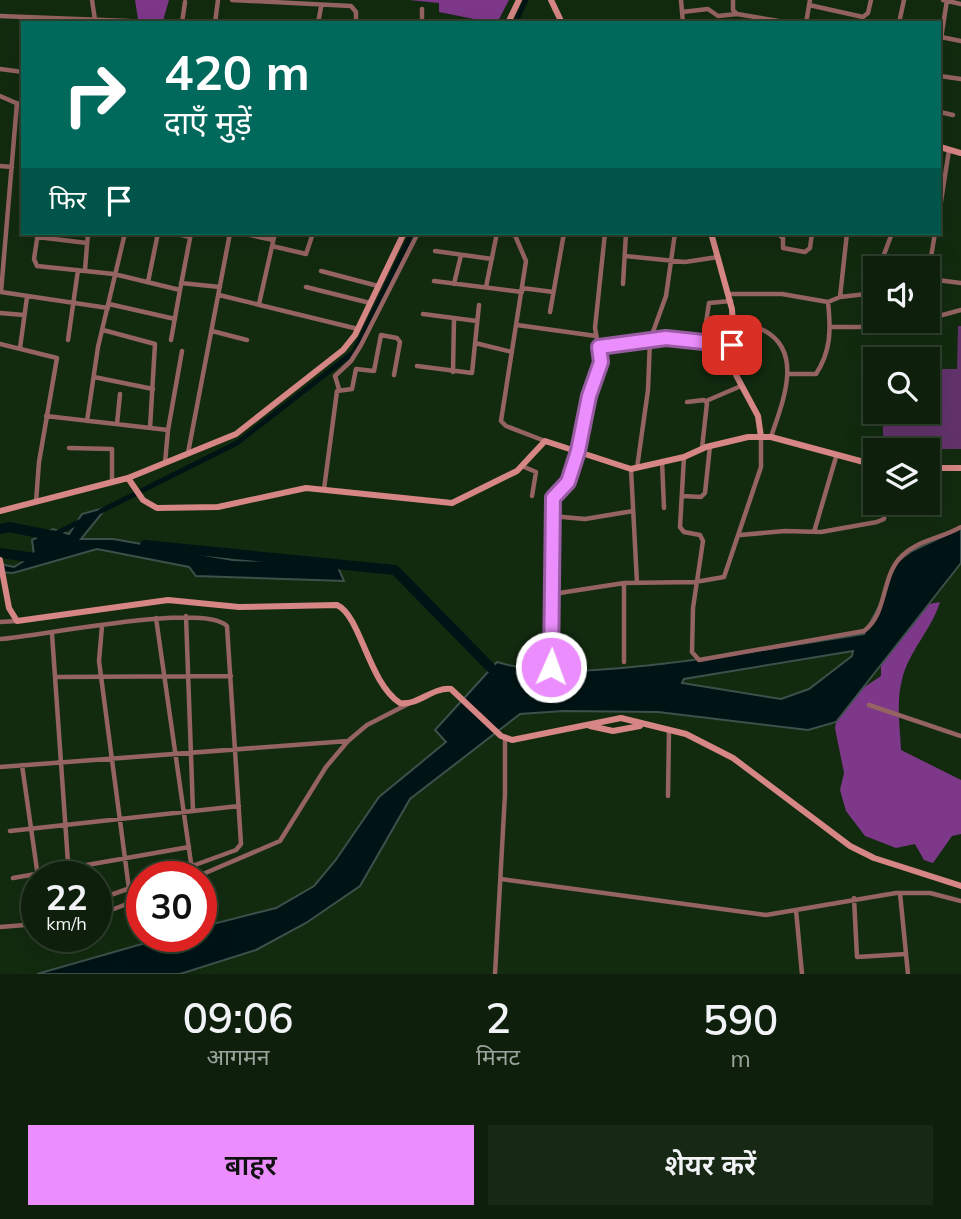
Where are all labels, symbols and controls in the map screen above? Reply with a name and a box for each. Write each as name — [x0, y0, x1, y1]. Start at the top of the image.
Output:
text: 420 m — [164, 41, 310, 102]
icon: right — [49, 49, 140, 140]
text: दाएँ मुड़ें — [164, 102, 252, 142]
icon: arrive — [100, 182, 138, 220]
text: फिर — [49, 183, 86, 216]
map controls — [863, 256, 940, 515]
button: sound — [863, 256, 940, 333]
pin — [702, 315, 762, 375]
icon: arrive — [713, 326, 751, 364]
button: search — [863, 347, 940, 424]
button: layers — [863, 438, 940, 515]
position arrow — [514, 630, 588, 704]
speed limit sign: 30 — [126, 861, 217, 952]
text: 22 — [45, 875, 88, 919]
text: km/h — [46, 912, 87, 935]
text: 09:06 — [183, 991, 293, 1044]
text: 2 — [485, 991, 511, 1044]
text: 590 — [703, 993, 778, 1046]
text: आगमन — [207, 1042, 270, 1071]
text: मिनट — [476, 1042, 520, 1071]
text: m — [730, 1044, 751, 1073]
button: बाहर — [28, 1125, 474, 1205]
button: शेयर करें — [488, 1125, 933, 1205]

